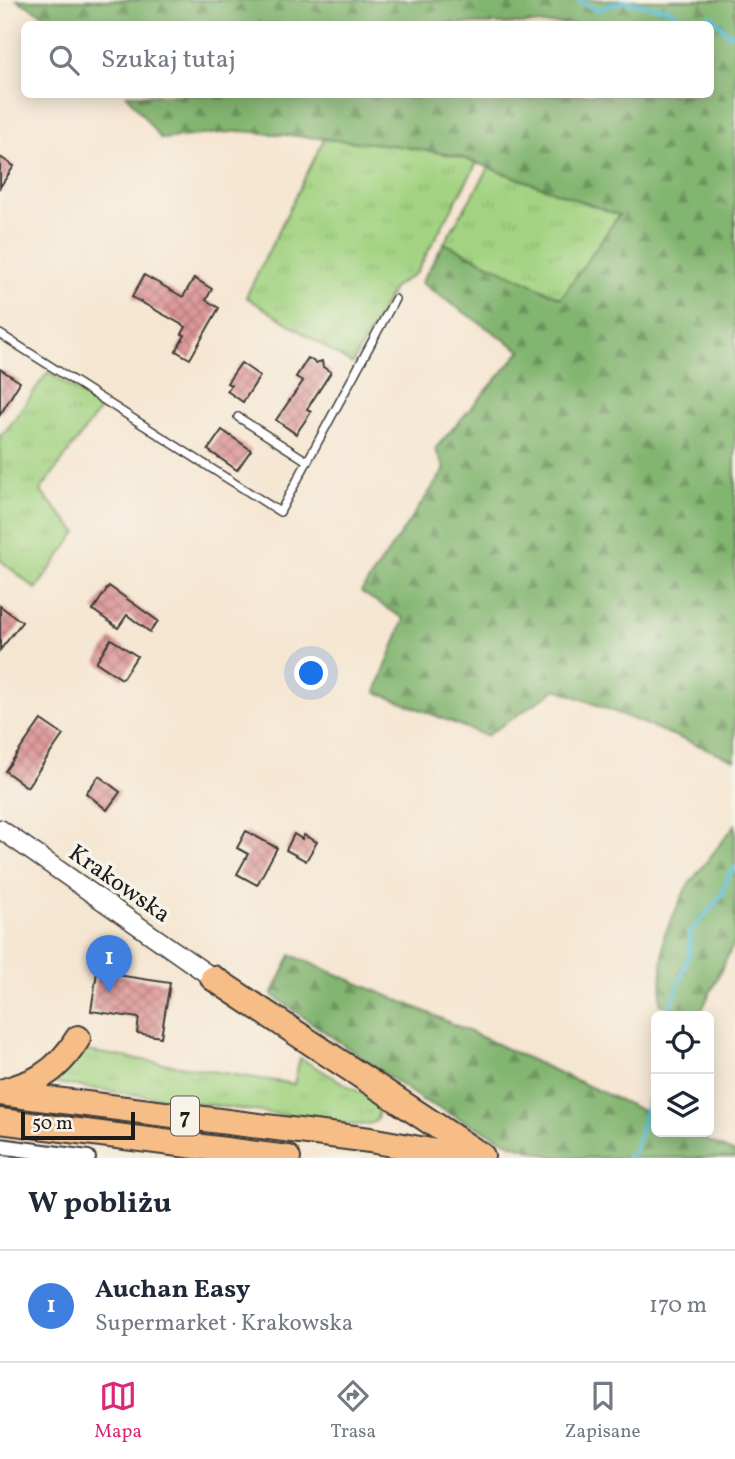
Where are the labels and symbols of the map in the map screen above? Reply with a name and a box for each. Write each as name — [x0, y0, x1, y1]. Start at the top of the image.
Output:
your location — [294, 656, 328, 690]
street label: Krakowska — [61, 837, 177, 932]
pin: 1 — [86, 935, 132, 993]
road number: 7 — [171, 1096, 199, 1135]
scale bar — [21, 1109, 135, 1141]

